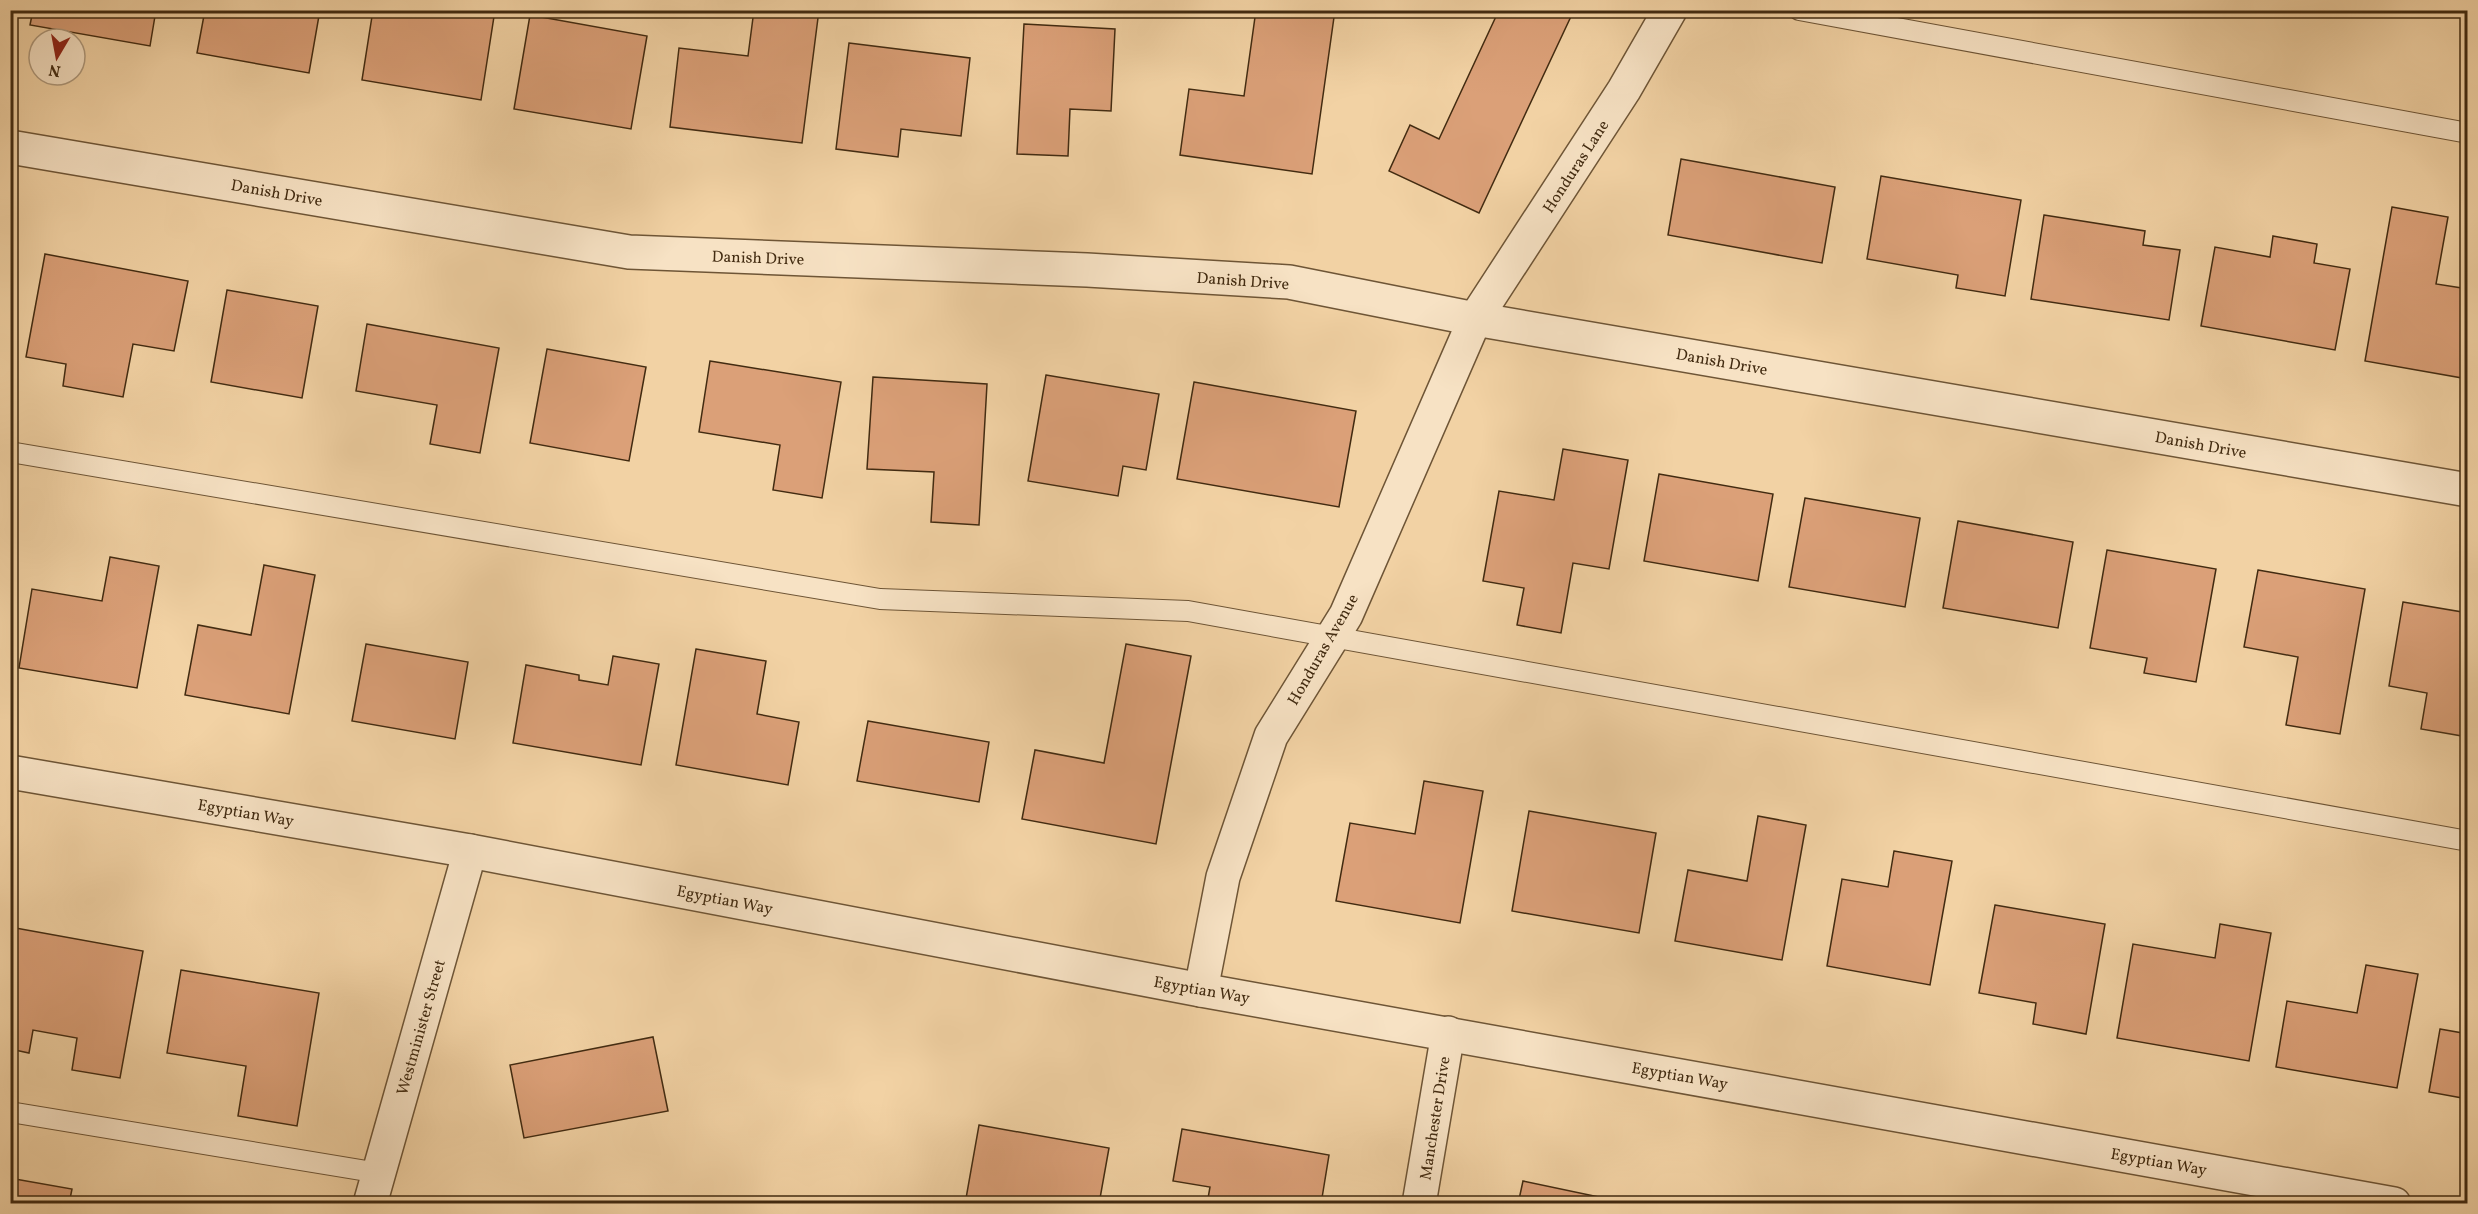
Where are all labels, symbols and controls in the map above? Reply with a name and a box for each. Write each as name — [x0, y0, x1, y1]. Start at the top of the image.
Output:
north arrow — [27, 27, 87, 87]
text: N — [47, 58, 62, 82]
street label: Honduras Lane — [1538, 116, 1615, 218]
street label: Danish Drive — [229, 175, 324, 213]
street label: Danish Drive — [711, 246, 805, 272]
street label: Danish Drive — [1196, 268, 1290, 296]
street label: Danish Drive — [1674, 344, 1769, 382]
street label: Danish Drive — [2153, 427, 2248, 465]
street label: Honduras Avenue — [1283, 590, 1365, 710]
street label: Egyptian Way — [196, 795, 296, 833]
street label: Egyptian Way — [675, 881, 775, 921]
street label: Westminister Street — [392, 957, 452, 1098]
street label: Egyptian Way — [1152, 972, 1252, 1010]
street label: Manchester Drive — [1415, 1055, 1457, 1182]
street label: Egyptian Way — [1630, 1058, 1730, 1096]
street label: Egyptian Way — [2109, 1144, 2209, 1182]

